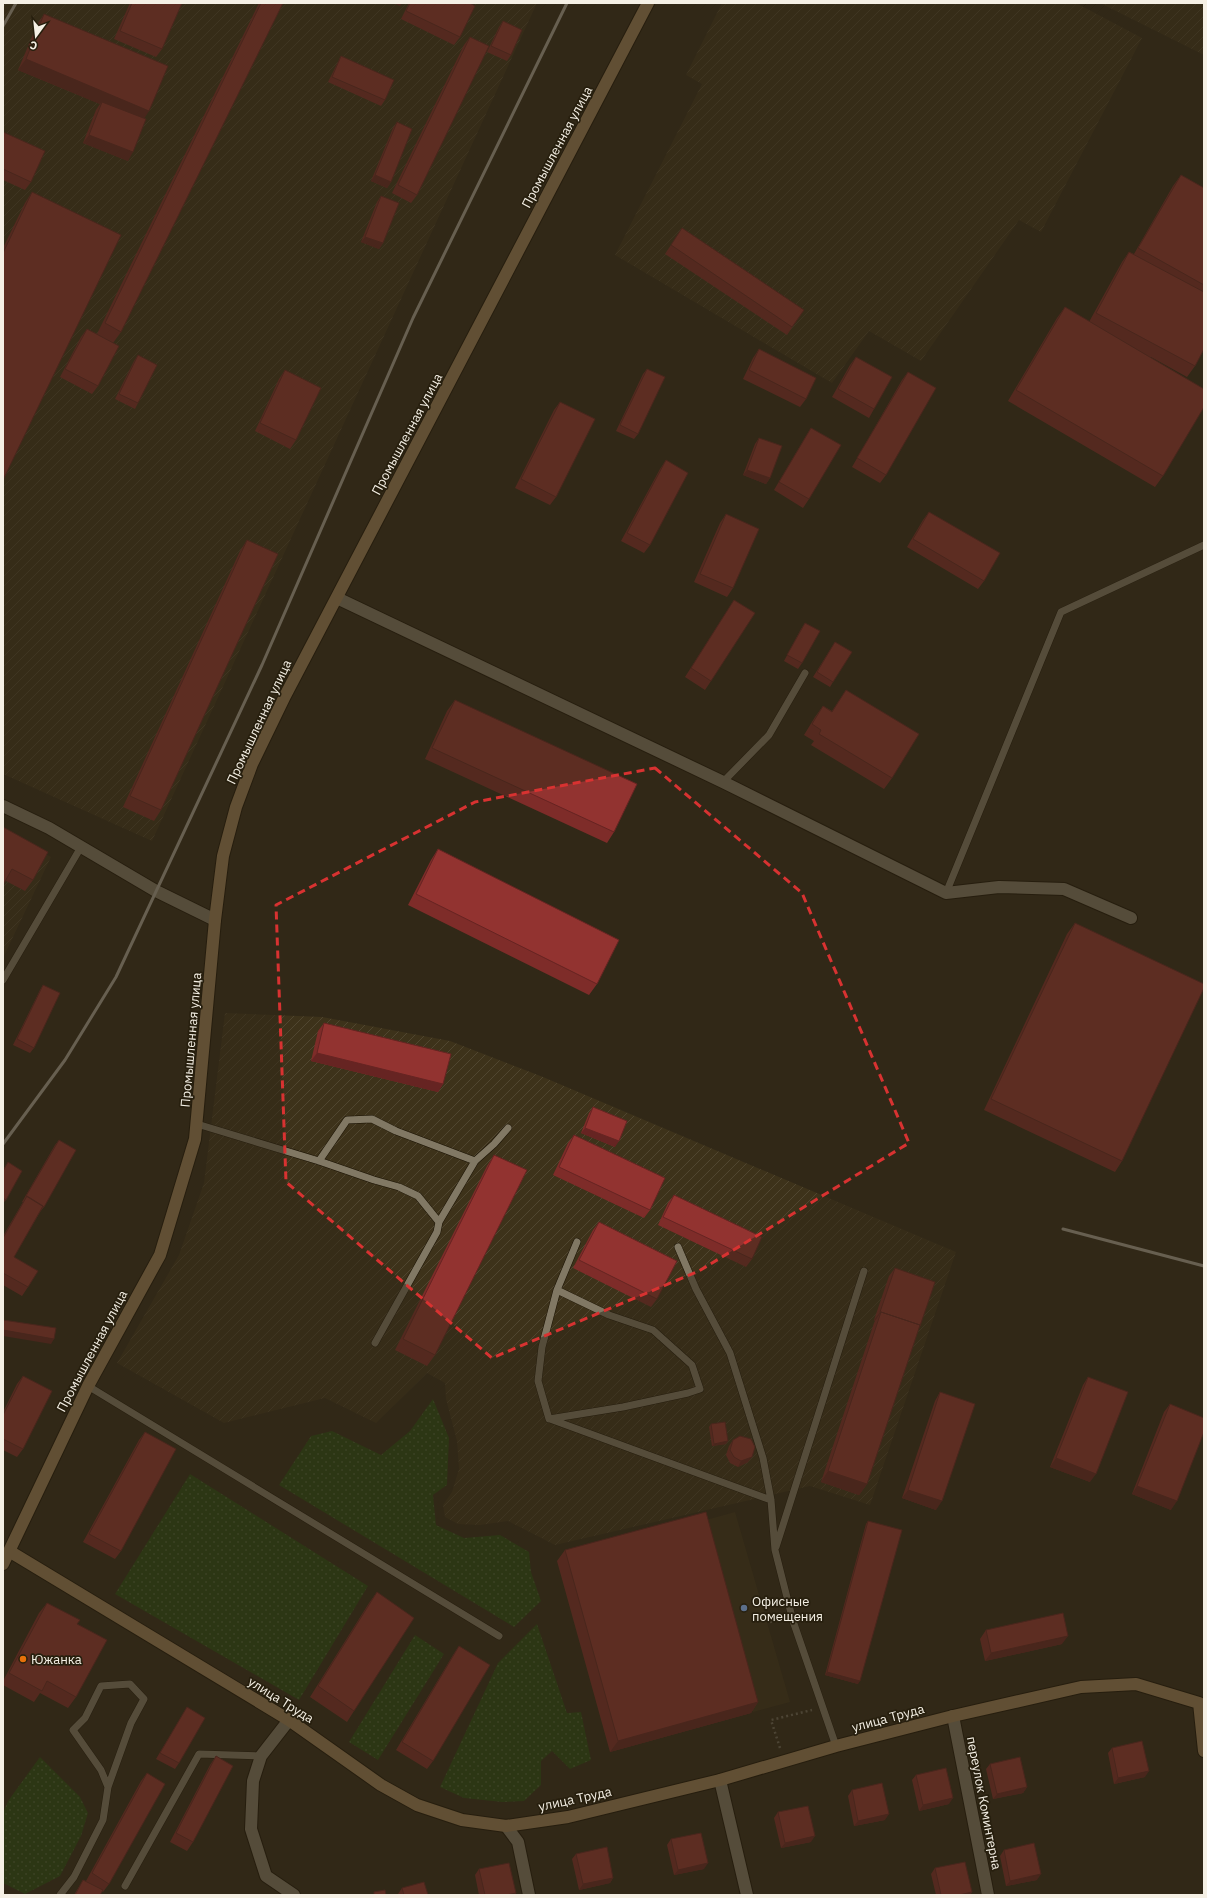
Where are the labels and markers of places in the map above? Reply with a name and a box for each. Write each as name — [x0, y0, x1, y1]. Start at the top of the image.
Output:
place label: Офисные помещения — [752, 1593, 823, 1625]
marker: Офисные помещения — [739, 1603, 749, 1613]
place label: Южанка — [31, 1651, 82, 1668]
marker: Южанка — [18, 1654, 28, 1664]

